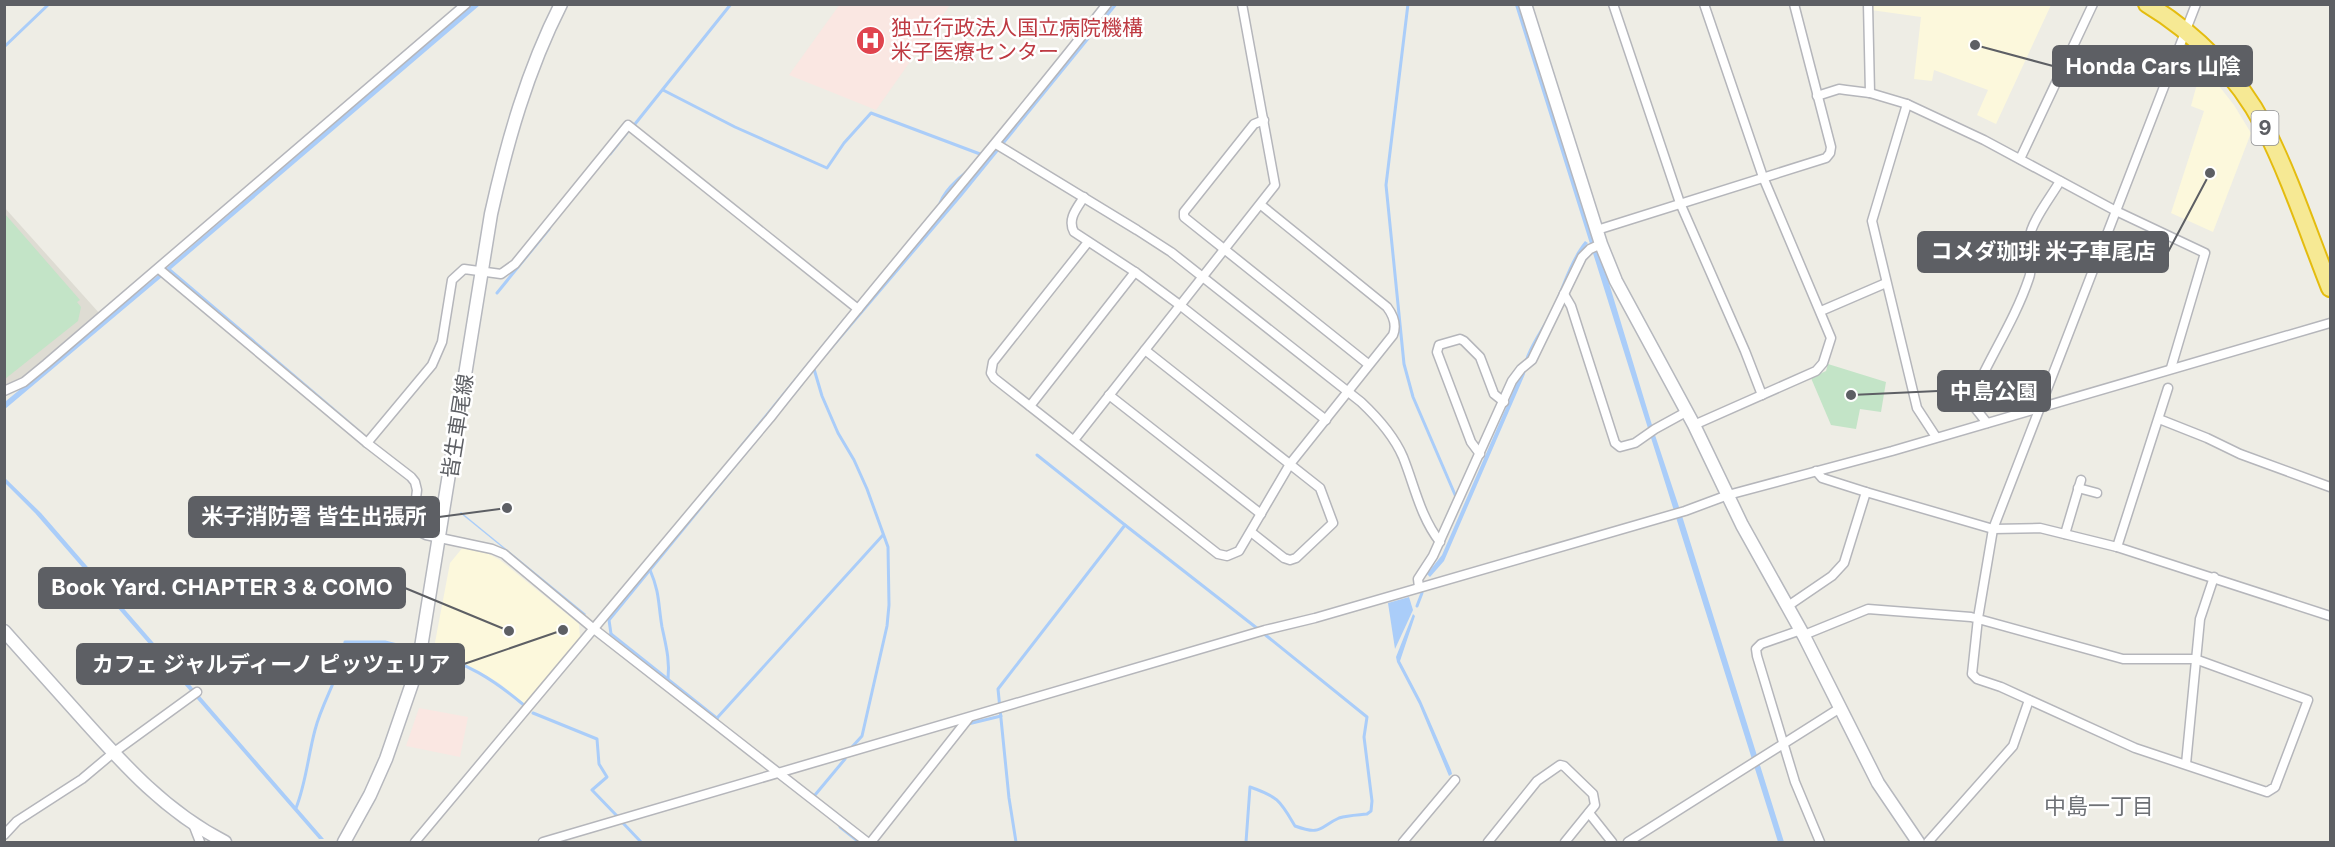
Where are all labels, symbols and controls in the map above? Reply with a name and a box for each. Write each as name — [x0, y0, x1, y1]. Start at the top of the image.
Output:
place label: 独立行政法人国立病院機構 米子医療センター — [891, 15, 1143, 64]
hospital icon: 独立行政法人国立病院機構 米子医療センター — [854, 24, 886, 56]
callout: Honda Cars 山陰 — [2053, 46, 2252, 86]
text: Honda Cars 山陰 — [2065, 53, 2241, 79]
road number: 9 — [2252, 111, 2278, 145]
callout: コメダ珈琲 米子車尾店 — [1918, 232, 2168, 272]
text: コメダ珈琲 米子車尾店 — [1930, 238, 2156, 264]
callout: 中島公園 — [1938, 371, 2050, 411]
street label: 皆生車尾線 — [437, 372, 478, 480]
text: 中島公園 — [1950, 378, 2038, 404]
callout: 米子消防署 皆生出張所 — [189, 497, 439, 537]
text: 米子消防署 皆生出張所 — [201, 503, 427, 529]
callout: Book Yard. CHAPTER 3 & COMO — [39, 568, 405, 608]
text: Book Yard. CHAPTER 3 & COMO — [51, 574, 393, 600]
callout: カフェ ジャルディーノ ピッツェリア — [77, 644, 464, 684]
text: カフェ ジャルディーノ ピッツェリア — [92, 651, 450, 677]
district label: 中島一丁目 — [2044, 793, 2154, 819]

